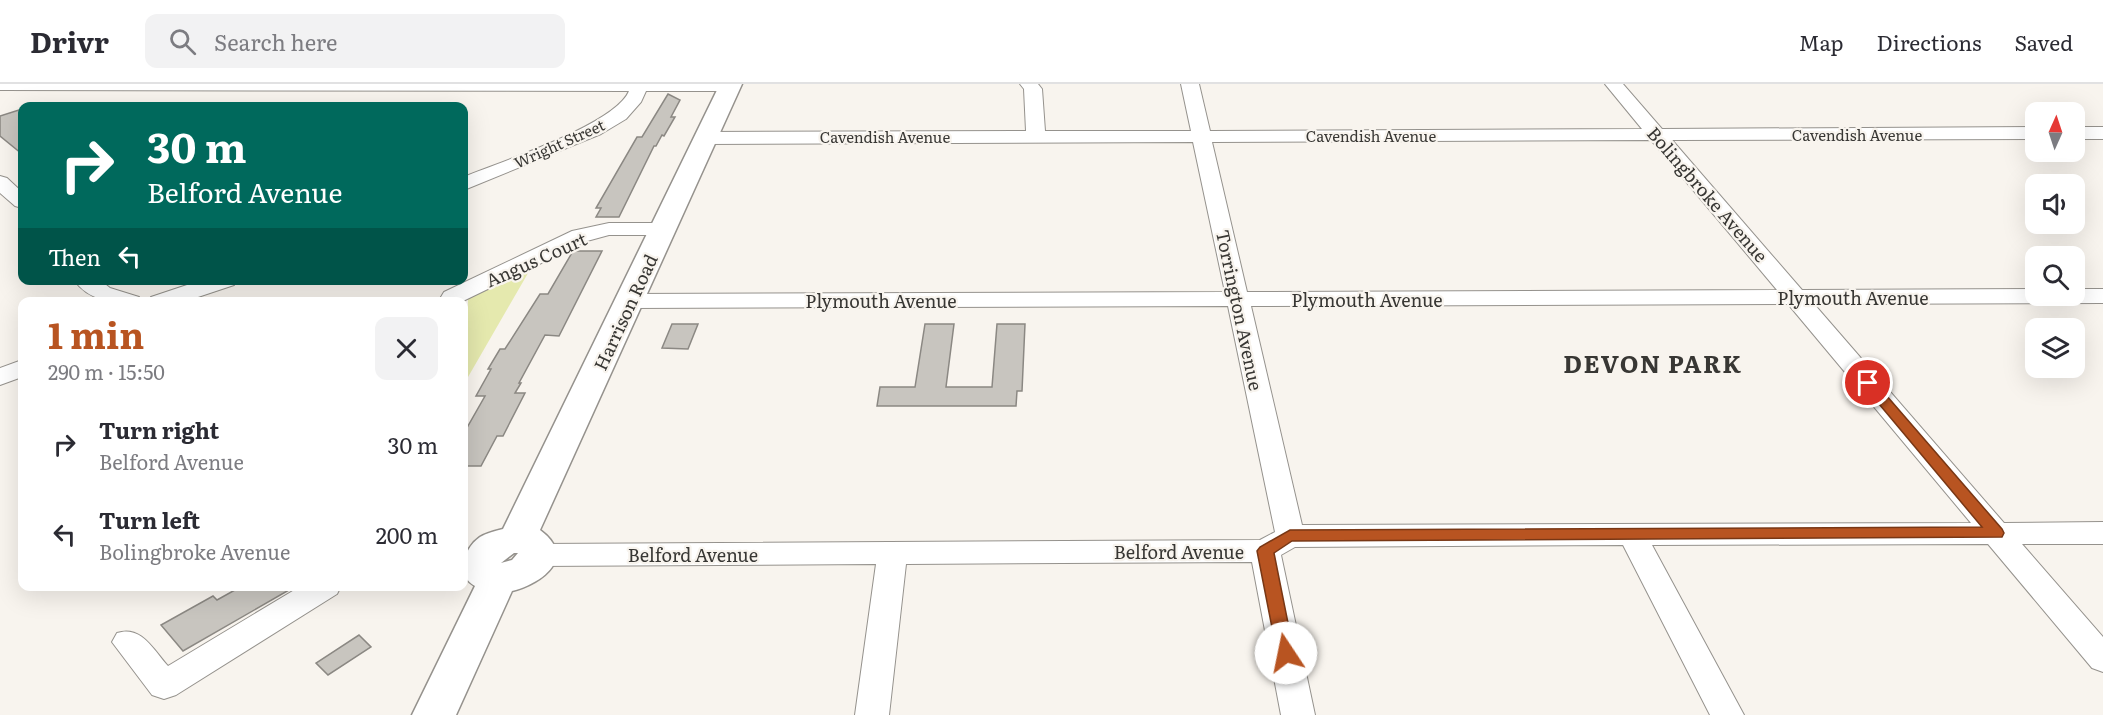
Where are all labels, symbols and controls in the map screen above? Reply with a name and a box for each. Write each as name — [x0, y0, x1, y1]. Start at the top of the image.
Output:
search box — [145, 14, 565, 68]
text: Drivr — [30, 20, 109, 62]
icon: search — [166, 25, 199, 58]
text: Search here — [214, 25, 337, 58]
text: Map — [1799, 26, 1844, 57]
text: Directions — [1877, 26, 1982, 57]
text: Saved — [2015, 26, 2073, 57]
north arrow — [2025, 102, 2085, 162]
map controls — [2025, 102, 2085, 378]
street label: Wright Street — [510, 113, 608, 173]
text: 30 m — [147, 114, 247, 176]
street label: Bolingbroke Avenue — [1641, 120, 1775, 268]
street label: Cavendish Avenue — [1792, 123, 1922, 146]
street label: Cavendish Avenue — [1306, 124, 1436, 147]
street label: Cavendish Avenue — [820, 125, 950, 148]
icon: right — [48, 126, 126, 204]
text: Belford Avenue — [147, 171, 342, 211]
button: sound — [2025, 174, 2085, 234]
street label: Angus Court — [481, 224, 592, 293]
street label: Torrington Avenue — [1210, 227, 1270, 393]
text: Then — [48, 240, 101, 273]
icon: left — [113, 240, 146, 273]
button: search — [2025, 246, 2085, 306]
street label: Harrison Road — [586, 249, 664, 375]
street label: Plymouth Avenue — [1777, 284, 1929, 311]
street label: Plymouth Avenue — [1291, 286, 1443, 313]
street label: Plymouth Avenue — [805, 287, 957, 314]
text: 1 min — [48, 307, 144, 360]
button: close — [375, 317, 438, 380]
button: layers — [2025, 318, 2085, 378]
district label: DEVON PARK — [1563, 345, 1743, 380]
text: 290 m · 15:50 — [48, 356, 165, 386]
pin — [1842, 357, 1893, 408]
icon: arrive — [1851, 366, 1884, 399]
text: Turn right — [99, 413, 219, 446]
icon: right — [48, 428, 81, 461]
text: 30 m — [388, 428, 438, 461]
text: Belford Avenue — [99, 446, 244, 476]
text: Turn left — [99, 503, 200, 536]
icon: left — [48, 518, 81, 551]
text: 200 m — [376, 518, 438, 551]
text: Bolingbroke Avenue — [99, 536, 290, 566]
street label: Belford Avenue — [1114, 538, 1244, 565]
street label: Belford Avenue — [628, 541, 758, 568]
position arrow — [1254, 621, 1318, 685]

